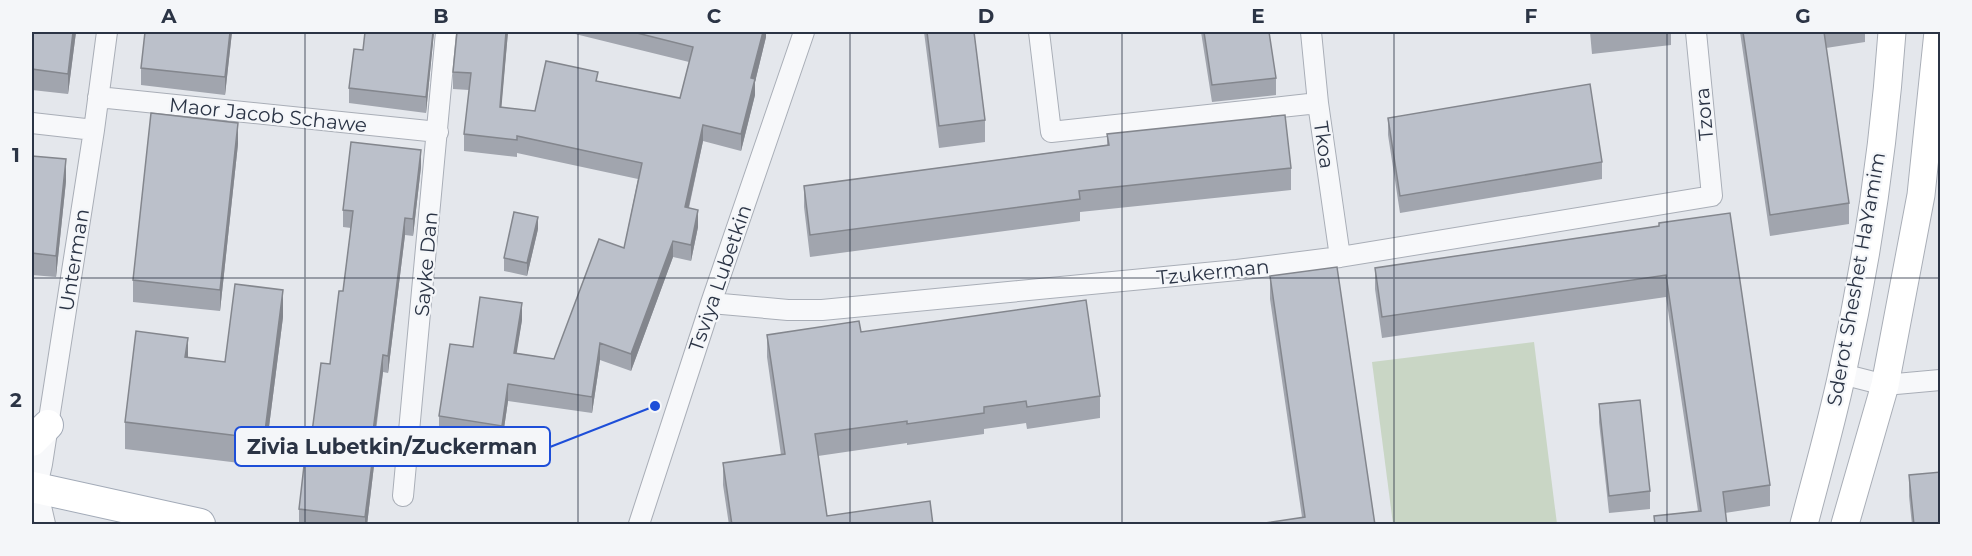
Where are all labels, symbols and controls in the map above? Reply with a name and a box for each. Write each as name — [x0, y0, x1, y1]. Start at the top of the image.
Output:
text: A — [160, 4, 177, 28]
text: B — [433, 4, 449, 28]
text: C — [707, 4, 722, 28]
text: D — [978, 4, 994, 28]
text: E — [1251, 4, 1265, 28]
text: F — [1525, 4, 1538, 28]
text: G — [1795, 4, 1811, 28]
street label: Tzora — [1690, 87, 1718, 141]
street label: Maor Jacob Schawe — [168, 93, 368, 137]
street label: Tkoa — [1309, 120, 1339, 170]
text: 1 — [12, 143, 20, 167]
street label: Sderot Sheshet HaYamim — [1822, 150, 1890, 408]
street label: Tsviya Lubetkin — [684, 201, 756, 355]
street label: Unterman — [54, 207, 94, 313]
street label: Sayke Dan — [409, 211, 443, 317]
street label: Tzukerman — [1156, 254, 1270, 290]
text: 2 — [10, 388, 22, 412]
callout: Zivia Lubetkin/Zuckerman — [235, 427, 550, 466]
text: Zivia Lubetkin/Zuckerman — [247, 434, 537, 459]

